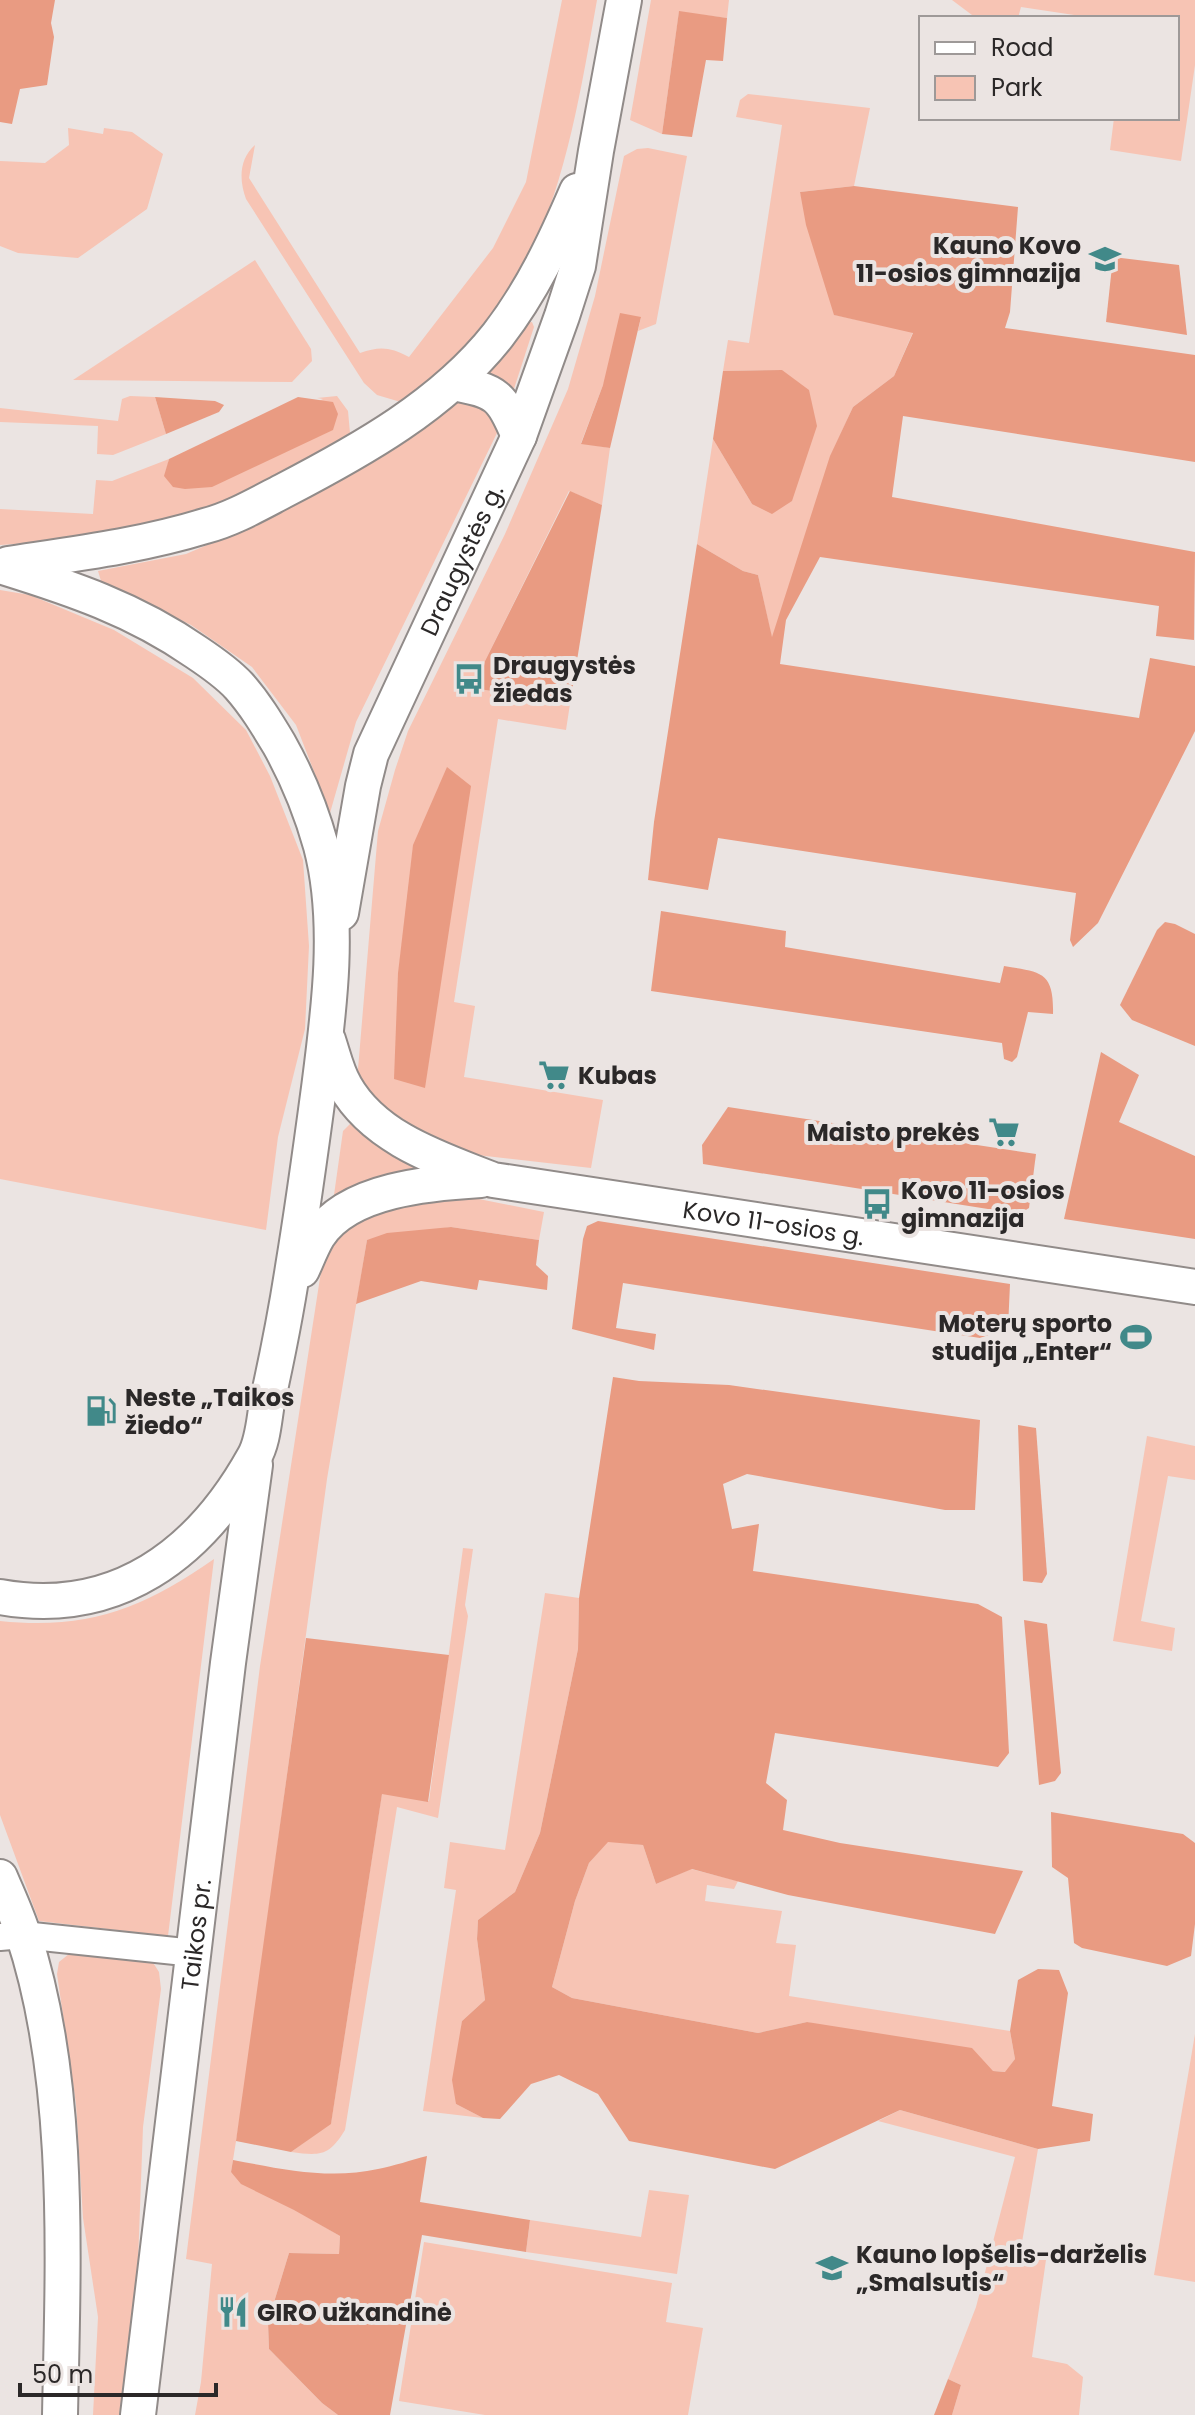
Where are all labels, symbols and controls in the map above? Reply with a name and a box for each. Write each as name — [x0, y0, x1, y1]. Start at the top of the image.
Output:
legend — [919, 16, 1179, 120]
text: Road — [991, 31, 1053, 64]
text: Park — [991, 71, 1043, 104]
place label: Kauno Kovo 11-osios gimnazija — [856, 229, 1081, 290]
school or university icon: Kauno Kovo 11-osios gimnazija — [1088, 242, 1122, 276]
street label: Draugystės g. — [412, 479, 511, 641]
place label: Draugystės žiedas — [493, 649, 636, 710]
bus stop icon: Draugystės žiedas — [452, 662, 486, 696]
supermarket icon: Kubas — [537, 1058, 571, 1092]
place label: Kubas — [578, 1059, 657, 1092]
supermarket icon: Maisto prekės — [987, 1115, 1021, 1149]
place label: Maisto prekės — [807, 1116, 980, 1149]
place label: Kovo 11-osios gimnazija — [901, 1174, 1065, 1235]
bus stop icon: Kovo 11-osios gimnazija — [860, 1187, 894, 1221]
street label: Kovo 11-osios g. — [681, 1193, 867, 1253]
place label: Moterų sporto studija „Enter“ — [931, 1307, 1112, 1368]
sports icon: Moterų sporto studija „Enter“ — [1119, 1320, 1153, 1354]
place label: Neste „Taikos žiedo“ — [125, 1381, 294, 1442]
fuel station icon: Neste „Taikos žiedo“ — [84, 1394, 118, 1428]
street label: Taikos pr. — [172, 1877, 219, 1992]
place label: Kauno lopšelis-darželis „Smalsutis“ — [856, 2238, 1147, 2299]
school or university icon: Kauno lopšelis-darželis „Smalsutis“ — [815, 2251, 849, 2285]
restaurant icon: GIRO užkandinė — [216, 2295, 250, 2329]
place label: GIRO užkandinė — [257, 2296, 452, 2329]
scale bar — [20, 2347, 216, 2397]
text: 50 m — [32, 2358, 93, 2391]

